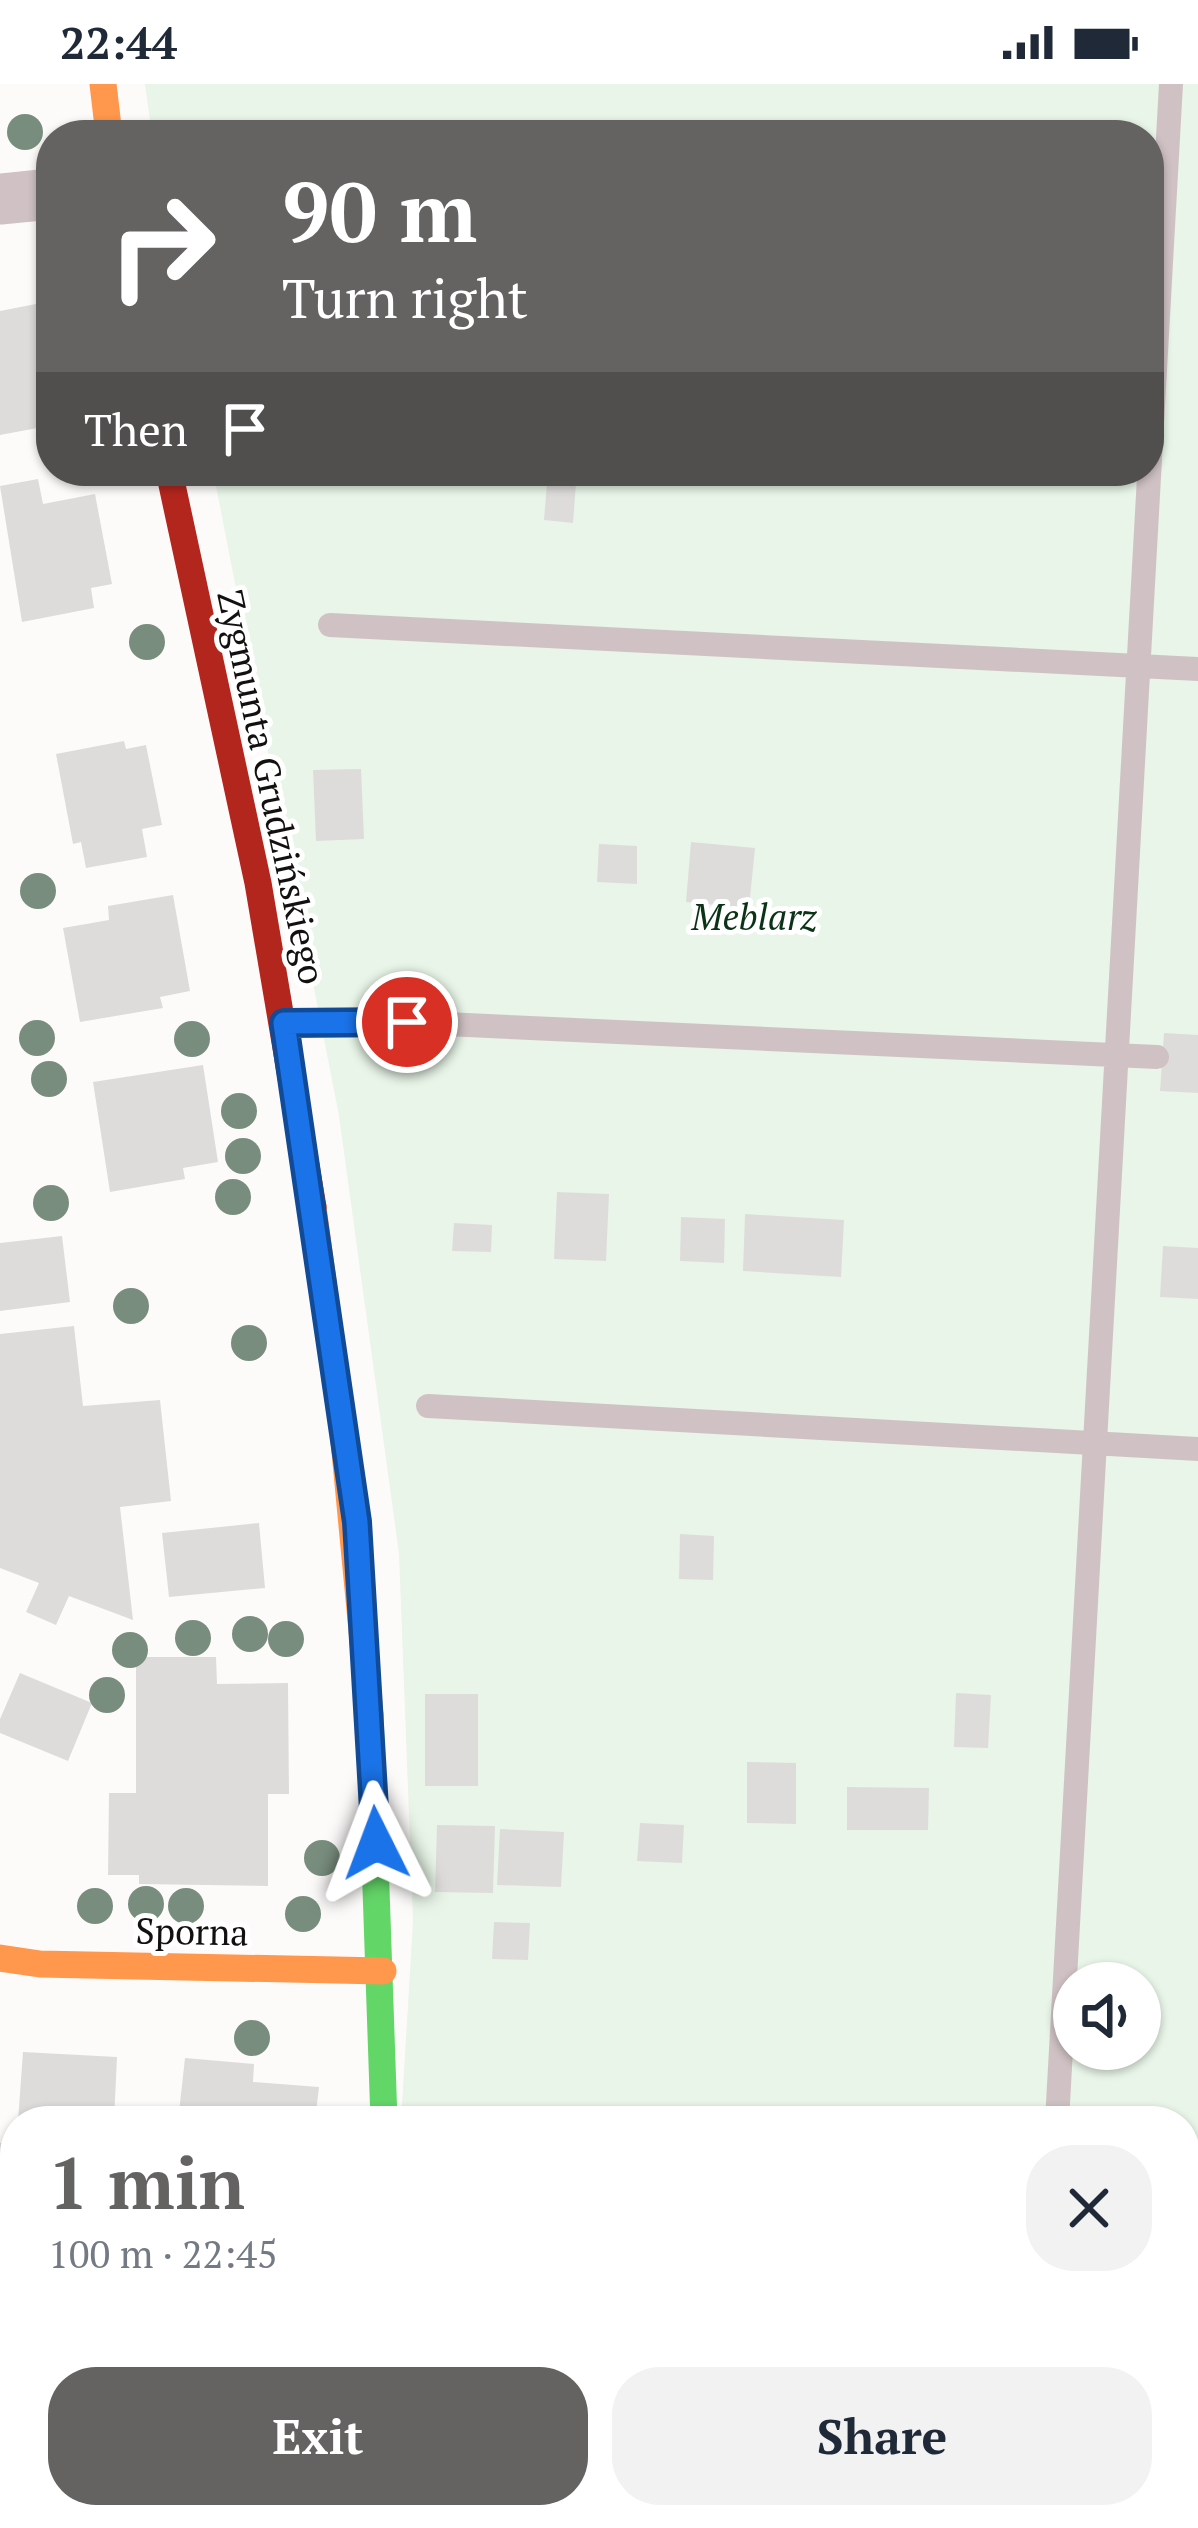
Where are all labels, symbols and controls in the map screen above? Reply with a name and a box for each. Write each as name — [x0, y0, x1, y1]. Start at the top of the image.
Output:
text: 22:44 — [60, 12, 177, 72]
text: 90 m — [282, 155, 477, 266]
icon: right — [84, 168, 240, 324]
text: Turn right — [282, 262, 528, 333]
icon: arrive — [212, 396, 278, 462]
text: Then — [84, 399, 188, 459]
street label: Zygmunta Grudzińskiego — [207, 586, 337, 988]
park label: Meblarz — [691, 893, 818, 940]
pin — [356, 971, 458, 1073]
icon: arrive — [374, 989, 440, 1055]
position arrow — [313, 1780, 439, 1906]
street label: Sporna — [135, 1907, 249, 1955]
map controls — [1053, 1962, 1161, 2070]
button: sound — [1053, 1962, 1161, 2070]
text: 1 min — [48, 2134, 245, 2230]
button: close — [1026, 2145, 1152, 2271]
text: 100 m · 22:45 — [48, 2227, 278, 2279]
button: Exit — [48, 2367, 588, 2505]
button: Share — [612, 2367, 1152, 2505]

